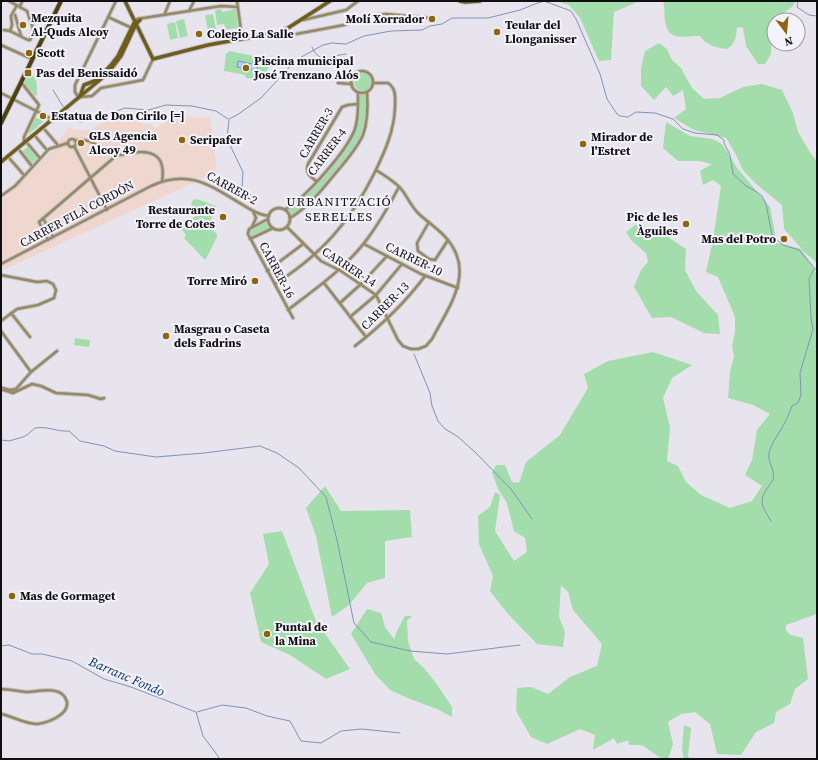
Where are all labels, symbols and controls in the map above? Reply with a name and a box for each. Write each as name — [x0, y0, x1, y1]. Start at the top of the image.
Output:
place label: Mezquita Al-Quds Alcoy — [31, 10, 110, 40]
place label: Molí Xorrador — [346, 11, 424, 27]
north arrow — [766, 12, 806, 52]
marker: Molí Xorrador — [427, 14, 437, 24]
place label: Teular del Llonganisser — [505, 17, 577, 47]
marker: Mezquita Al-Quds Alcoy — [18, 20, 28, 30]
place label: Colegio La Salle — [207, 26, 294, 42]
marker: Teular del Llonganisser — [492, 27, 502, 37]
marker: Colegio La Salle — [194, 29, 204, 39]
text: N — [783, 33, 795, 49]
place label: Scott — [37, 45, 66, 61]
marker: Scott — [24, 48, 34, 58]
place label: Piscina municipal José Trenzano Alós — [253, 53, 359, 83]
marker: Piscina municipal José Trenzano Alós — [241, 63, 251, 73]
place label: Pas del Benissaidó — [36, 65, 138, 81]
marker: Pas del Benissaidó — [23, 68, 33, 78]
street label: CARRER-3 — [295, 105, 337, 161]
place label: Estatua de Don Cirilo [=] — [51, 108, 185, 124]
marker: Estatua de Don Cirilo [=] — [38, 111, 48, 121]
street label: CARRER-4 — [304, 125, 350, 179]
place label: GLS Agencia Alcoy 49 — [89, 128, 158, 158]
place label: Mirador de l'Estret — [591, 129, 653, 159]
place label: Seripafer — [190, 132, 242, 148]
marker: Seripafer — [177, 135, 187, 145]
marker: GLS Agencia Alcoy 49 — [76, 138, 86, 148]
marker: Mirador de l'Estret — [578, 139, 588, 149]
street label: CARRER-2 — [204, 167, 260, 209]
street label: CARRER FILÀ CORDÓN — [17, 177, 137, 251]
district label: URBANITZACIÓ SERELLES — [286, 193, 392, 225]
place label: Restaurante Torre de Cotes — [136, 202, 216, 232]
place label: Pic de les Àguiles — [627, 209, 679, 239]
marker: Restaurante Torre de Cotes — [218, 212, 228, 222]
marker: Pic de les Àguiles — [681, 219, 691, 229]
place label: Mas del Potro — [701, 231, 776, 247]
marker: Mas del Potro — [779, 234, 789, 244]
street label: CARRER-10 — [383, 238, 445, 280]
street label: CARRER-16 — [255, 239, 299, 301]
street label: CARRER-14 — [319, 243, 379, 291]
place label: Torre Miró — [187, 273, 247, 289]
marker: Torre Miró — [250, 276, 260, 286]
street label: CARRER-13 — [358, 279, 412, 333]
place label: Masgrau o Caseta dels Fadrins — [174, 321, 270, 351]
marker: Masgrau o Caseta dels Fadrins — [161, 331, 171, 341]
place label: Mas de Gormaget — [20, 588, 116, 604]
marker: Mas de Gormaget — [7, 591, 17, 601]
place label: Puntal de la Mina — [275, 619, 327, 649]
marker: Puntal de la Mina — [262, 629, 272, 639]
water label: Barranc Fondo — [85, 652, 167, 700]

